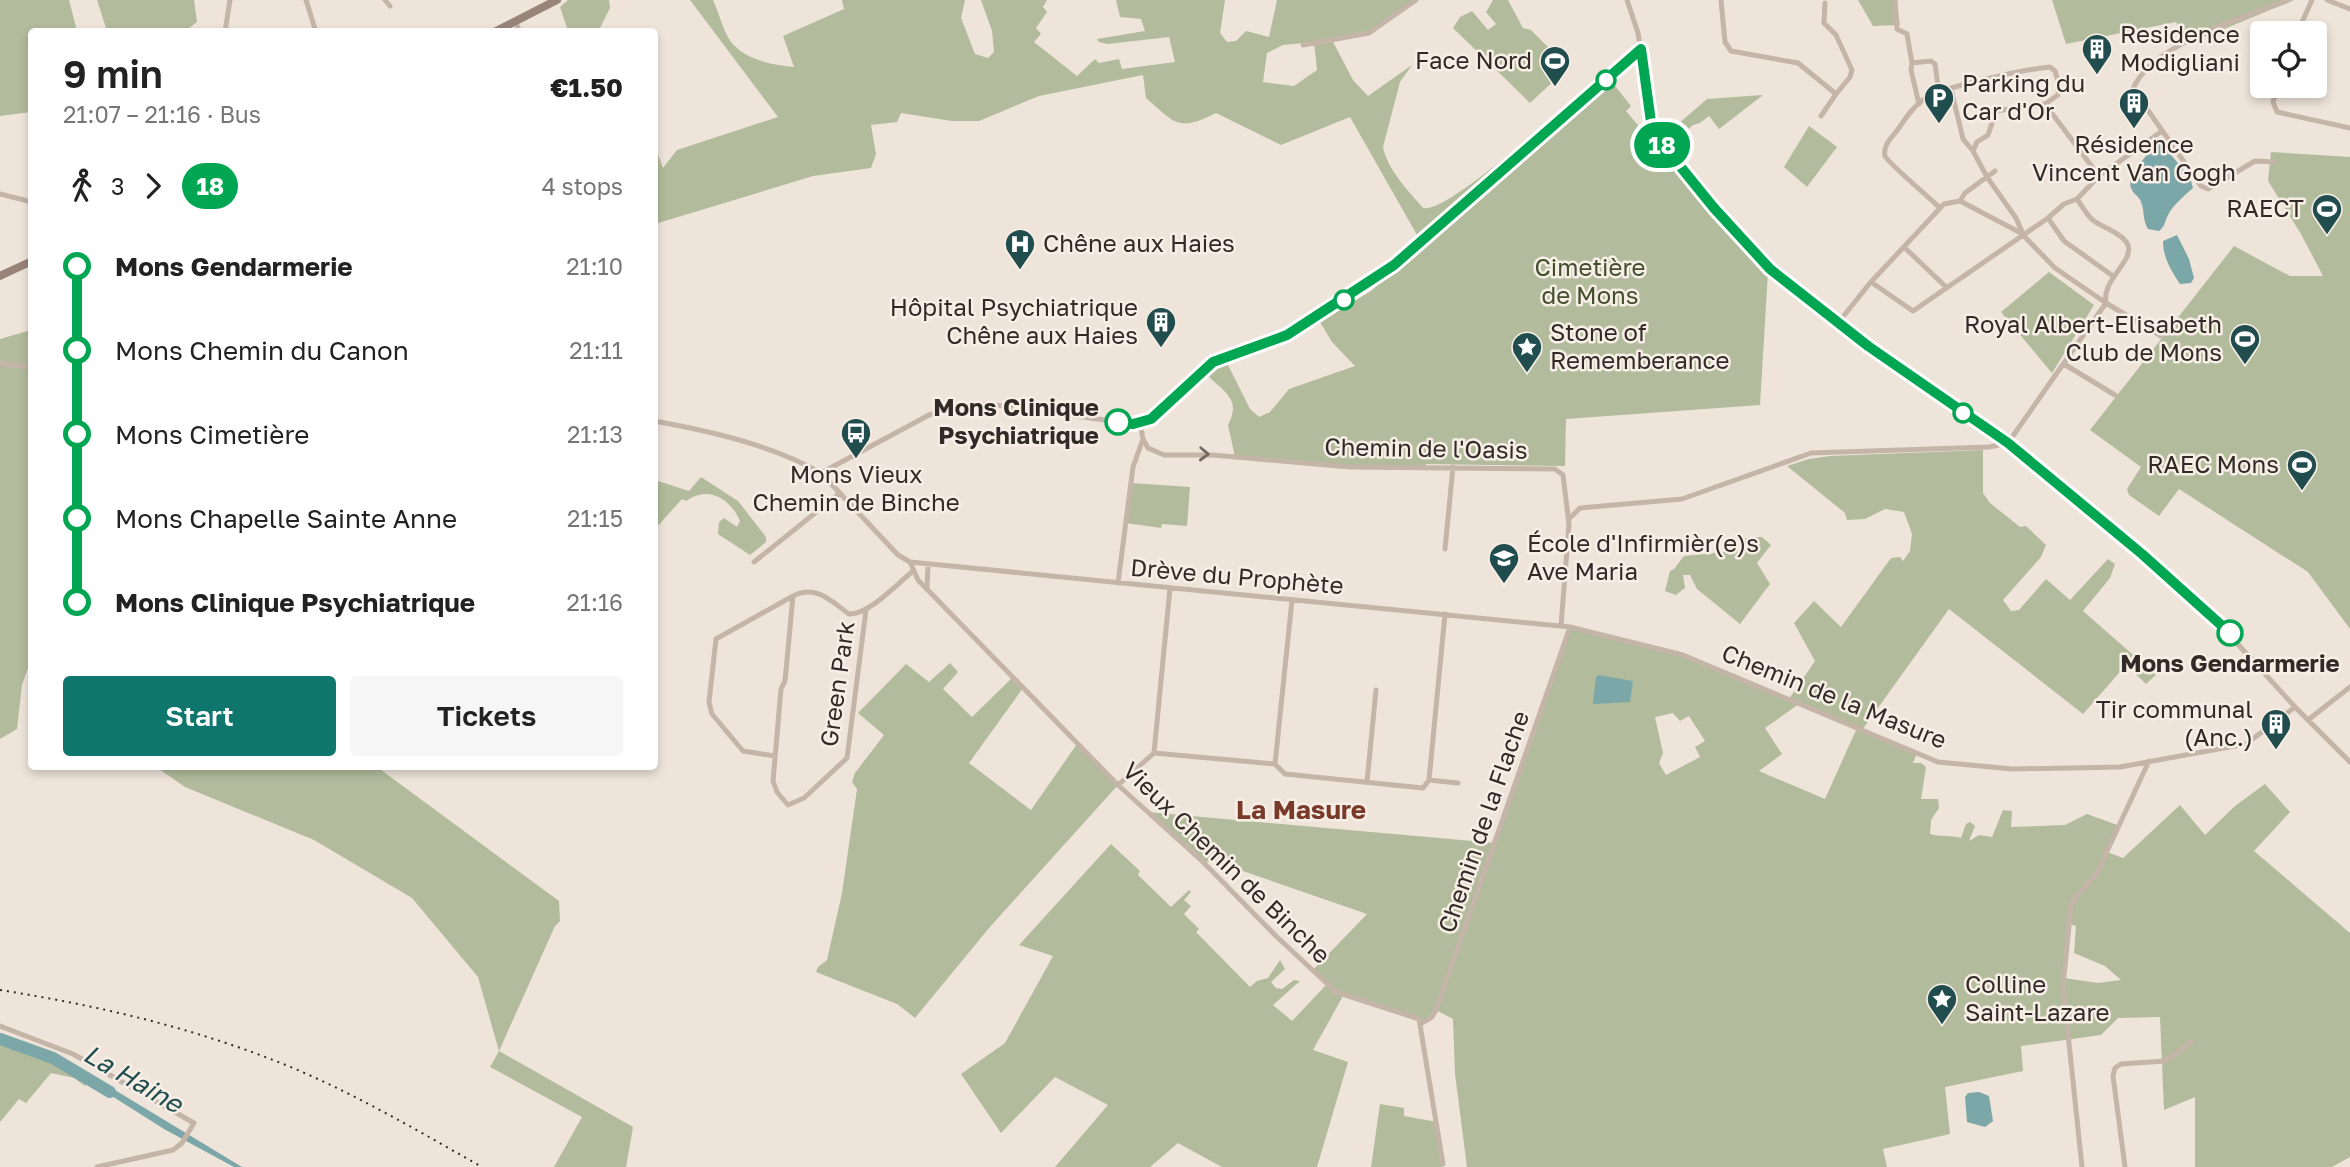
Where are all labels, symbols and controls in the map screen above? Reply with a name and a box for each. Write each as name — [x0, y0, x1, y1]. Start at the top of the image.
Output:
place label: Residence Modigliani — [2120, 19, 2240, 76]
map controls — [2250, 21, 2327, 98]
button: locate — [2250, 21, 2327, 98]
building icon: Residence Modigliani — [2080, 32, 2114, 76]
sports icon: Face Nord — [1538, 44, 1572, 88]
place label: Face Nord — [1415, 45, 1532, 74]
text: 9 min — [63, 51, 163, 96]
place label: Parking du Car d'Or — [1962, 68, 2085, 125]
unlabelled marker — [1596, 70, 1616, 90]
text: €1.50 — [550, 72, 623, 103]
parking icon: Parking du Car d'Or — [1922, 81, 1956, 125]
building icon: Résidence Vincent Van Gogh — [2117, 86, 2151, 130]
text: 21:07 – 21:16 · Bus — [63, 100, 261, 128]
line badge: 18 — [1630, 122, 1694, 168]
place label: Résidence Vincent Van Gogh — [2032, 129, 2236, 186]
text: 18 — [1648, 130, 1676, 159]
icon: walk — [63, 167, 101, 205]
icon: forward — [134, 167, 172, 205]
text: 18 — [196, 171, 224, 200]
text: 3 — [111, 172, 124, 200]
text: 4 stops — [542, 172, 623, 200]
sports icon: RAECT — [2310, 192, 2344, 236]
place label: RAECT — [2226, 193, 2304, 222]
hospital icon: Chêne aux Haies — [1003, 227, 1037, 271]
place label: Chêne aux Haies — [1043, 228, 1235, 257]
text: Mons Gendarmerie — [115, 251, 353, 282]
text: 21:10 — [566, 252, 623, 280]
park label: Cimetière de Mons — [1535, 252, 1645, 309]
unlabelled marker — [1334, 290, 1354, 310]
place label: Hôpital Psychiatrique Chêne aux Haies — [890, 292, 1138, 349]
building icon: Hôpital Psychiatrique Chêne aux Haies — [1144, 305, 1178, 349]
place label: Royal Albert-Elisabeth Club de Mons — [1964, 309, 2222, 366]
place label: Stone of Rememberance — [1550, 317, 1730, 374]
sports icon: Royal Albert-Elisabeth Club de Mons — [2228, 322, 2262, 366]
place icon: Stone of Rememberance — [1510, 330, 1544, 374]
text: Mons Chemin du Canon — [115, 335, 409, 366]
text: 21:11 — [569, 336, 623, 364]
place label: Mons Clinique Psychiatrique — [933, 392, 1099, 449]
unlabelled marker — [1953, 403, 1973, 423]
marker: Mons Clinique Psychiatrique — [1105, 409, 1131, 435]
bus stop icon: Mons Vieux Chemin de Binche — [839, 416, 873, 460]
text: Mons Cimetière — [115, 419, 309, 450]
text: 21:13 — [567, 420, 623, 448]
street label: Chemin de l'Oasis — [1324, 431, 1528, 464]
one-way arrow — [1199, 447, 1210, 462]
sports icon: RAEC Mons — [2285, 448, 2319, 492]
place label: RAEC Mons — [2147, 449, 2279, 478]
place label: Mons Vieux Chemin de Binche — [752, 459, 960, 516]
text: Mons Chapelle Sainte Anne — [115, 503, 457, 534]
text: 21:15 — [567, 504, 623, 532]
place label: École d'Infirmièr(e)s Ave Maria — [1527, 528, 1759, 585]
school or university icon: École d'Infirmièr(e)s Ave Maria — [1487, 541, 1521, 585]
street label: Drève du Prophète — [1129, 552, 1345, 599]
text: Mons Clinique Psychiatrique — [115, 587, 475, 618]
text: 21:16 — [567, 588, 623, 616]
street label: Green Park — [813, 619, 860, 748]
marker: Mons Gendarmerie — [2217, 620, 2243, 646]
street label: Chemin de la Masure — [1718, 637, 1951, 754]
place label: Mons Gendarmerie — [2120, 648, 2340, 677]
button: Start — [63, 676, 336, 756]
button: Tickets — [350, 676, 623, 756]
place label: Tir communal (Anc.) — [2096, 694, 2253, 751]
street label: Chemin de la Flache — [1431, 707, 1534, 936]
building icon: Tir communal (Anc.) — [2259, 707, 2293, 751]
street label: Vieux Chemin de Binche — [1117, 755, 1337, 969]
district label: La Masure — [1236, 794, 1366, 825]
place label: Colline Saint-Lazare — [1965, 969, 2109, 1026]
place icon: Colline Saint-Lazare — [1925, 982, 1959, 1026]
water label: La Haine — [78, 1038, 190, 1120]

